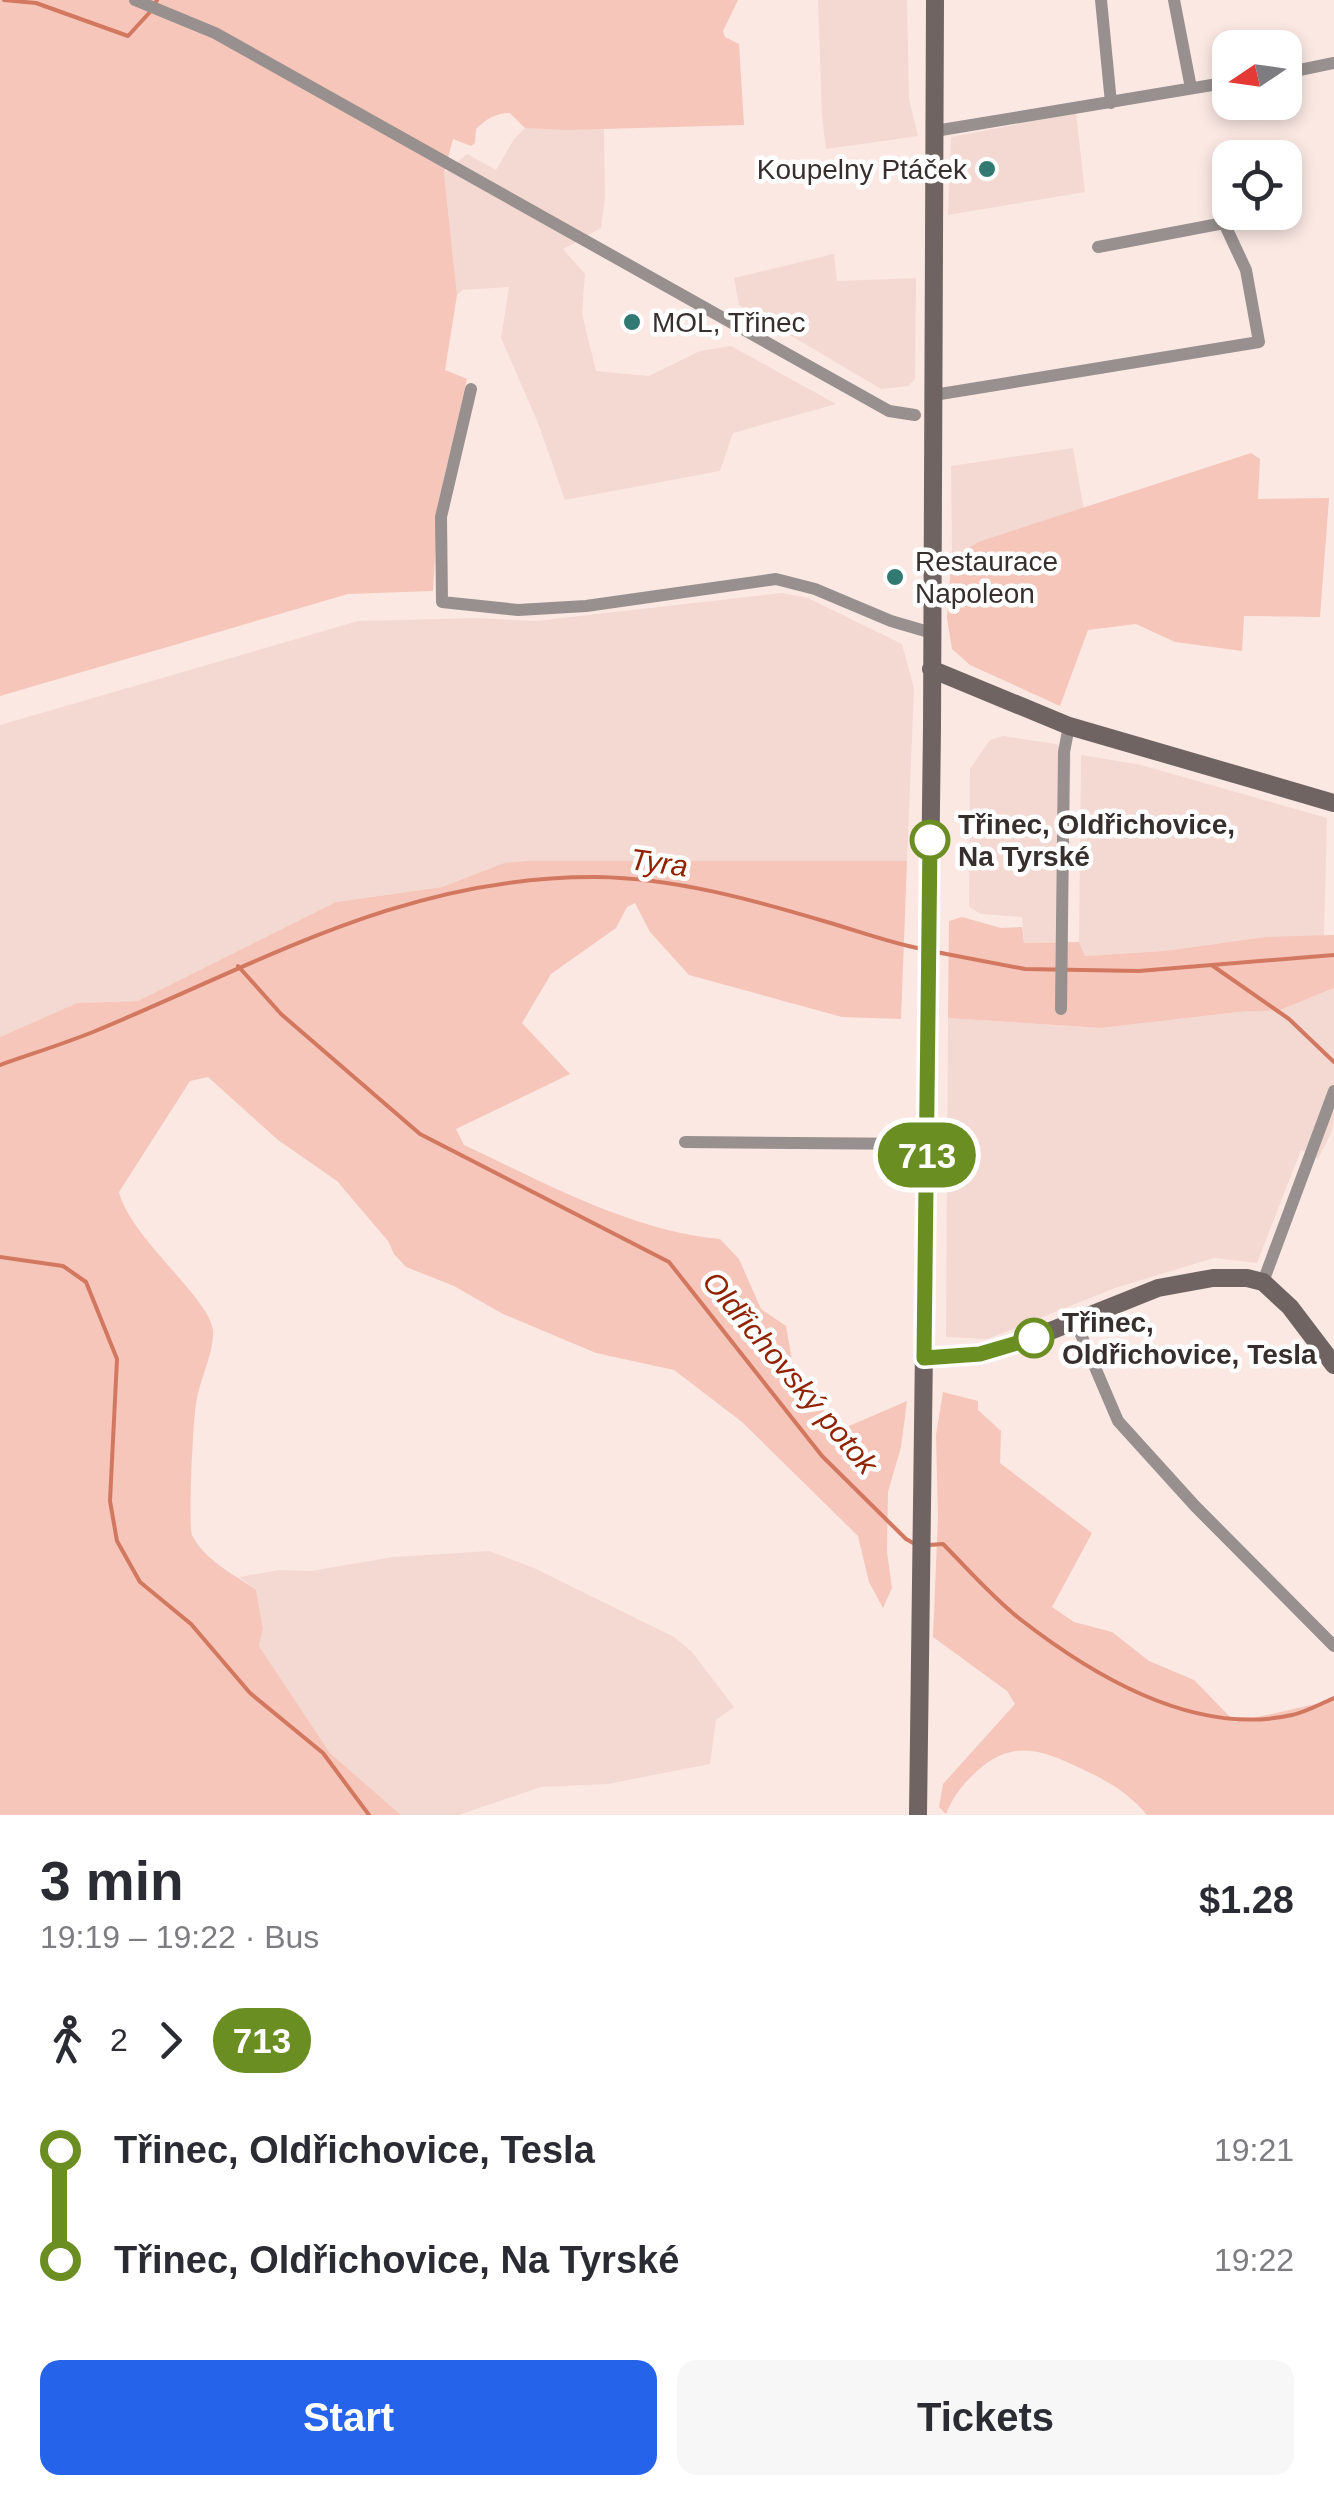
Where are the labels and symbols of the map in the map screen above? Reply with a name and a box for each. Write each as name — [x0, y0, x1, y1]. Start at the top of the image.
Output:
north arrow — [1212, 30, 1302, 120]
place label: Koupelny Ptáček — [757, 154, 968, 185]
marker: Koupelny Ptáček — [976, 158, 998, 180]
place label: MOL, Třinec — [652, 307, 806, 338]
marker: MOL, Třinec — [621, 311, 643, 333]
place label: Restaurace Napoleon — [915, 546, 1058, 609]
marker: Restaurace Napoleon — [884, 566, 906, 588]
place label: Třinec, Oldřichovice, Na Tyrské — [958, 809, 1235, 872]
marker: Třinec, Oldřichovice, Na Tyrské — [911, 821, 949, 859]
water label: Tyra — [628, 842, 690, 883]
line badge: 713 — [870, 1122, 984, 1188]
water label: Oldřichovský potok — [696, 1265, 886, 1482]
place label: Třinec, Oldřichovice, Tesla — [1062, 1307, 1317, 1370]
marker: Třinec, Oldřichovice, Tesla — [1015, 1319, 1053, 1357]

